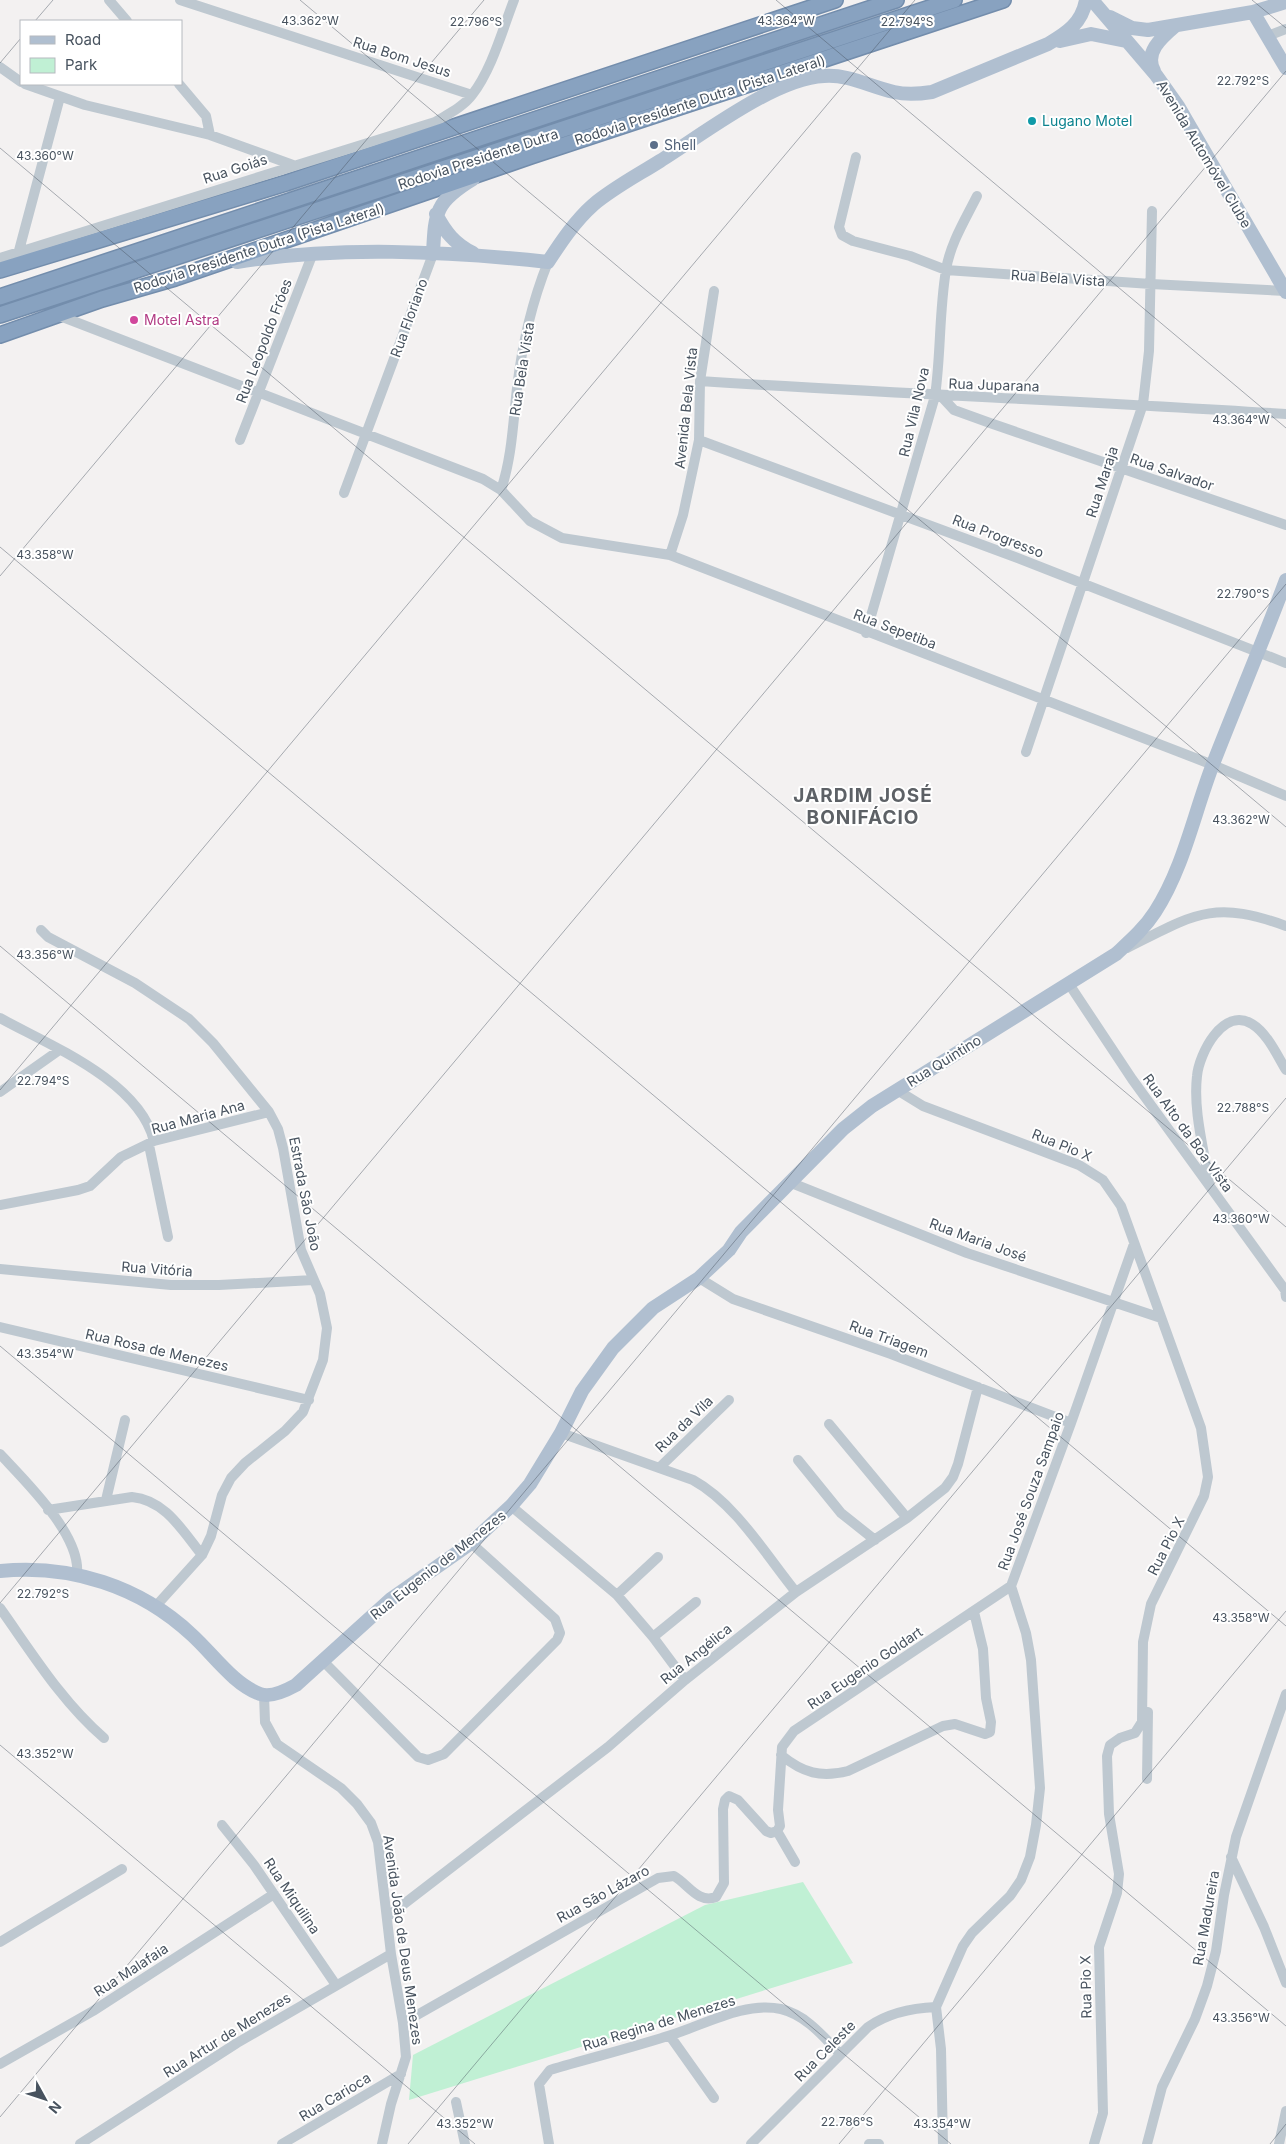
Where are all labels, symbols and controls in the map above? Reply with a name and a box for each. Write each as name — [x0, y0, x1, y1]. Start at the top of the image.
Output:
text: 43.362°W — [281, 13, 339, 28]
text: 43.364°W — [757, 13, 815, 28]
text: 22.796°S — [450, 14, 503, 29]
text: 22.794°S — [881, 14, 934, 29]
legend — [20, 20, 182, 85]
text: Road — [65, 30, 101, 49]
street label: Rua Bom Jesus — [351, 33, 453, 80]
street label: Rodovia Presidente Dutra (Pista Lateral) — [572, 51, 827, 148]
text: Park — [65, 55, 98, 74]
text: 22.792°S — [1217, 73, 1270, 88]
street label: Avenida Automóvel Clube — [1154, 77, 1255, 231]
place label: Lugano Motel — [1042, 112, 1132, 129]
marker: Lugano Motel — [1026, 115, 1038, 127]
street label: Rodovia Presidente Dutra — [396, 125, 560, 192]
place label: Shell — [664, 136, 696, 153]
marker: Shell — [648, 139, 660, 151]
text: 43.360°W — [16, 148, 74, 163]
street label: Rua Goiás — [201, 150, 269, 187]
street label: Rodovia Presidente Dutra (Pista Lateral) — [131, 199, 386, 296]
street label: Rua Bela Vista — [1010, 266, 1106, 289]
street label: Rua Leopoldo Fróes — [232, 276, 295, 405]
street label: Rua Floriano — [386, 276, 431, 360]
place label: Motel Astra — [144, 311, 220, 328]
marker: Motel Astra — [128, 314, 140, 326]
street label: Rua Bela Vista — [506, 321, 537, 417]
street label: Avenida Bela Vista — [671, 346, 700, 469]
street label: Rua Vila Nova — [895, 365, 932, 458]
street label: Rua Juparana — [948, 374, 1040, 395]
text: 43.364°W — [1212, 412, 1270, 427]
street label: Rua Maraja — [1082, 444, 1121, 520]
street label: Rua Salvador — [1128, 449, 1216, 494]
street label: Rua Progresso — [950, 510, 1046, 561]
text: 43.358°W — [16, 547, 74, 562]
text: 22.790°S — [1217, 586, 1270, 601]
street label: Rua Sepetiba — [851, 605, 939, 652]
district label: JARDIM JOSÉ BONIFÁCIO — [793, 784, 933, 829]
text: 43.362°W — [1212, 812, 1270, 827]
text: 43.356°W — [16, 947, 74, 962]
street label: Rua Quintino — [903, 1031, 984, 1090]
street label: Rua Alto da Boa Vista — [1140, 1070, 1237, 1195]
text: 22.794°S — [17, 1073, 70, 1088]
street label: Rua Maria Ana — [149, 1096, 246, 1137]
text: 22.788°S — [1217, 1100, 1269, 1115]
street label: Rua Pio X — [1030, 1125, 1095, 1164]
street label: Estrada São João — [286, 1135, 325, 1252]
text: 43.360°W — [1212, 1211, 1270, 1226]
street label: Rua Maria José — [927, 1214, 1029, 1265]
street label: Rua Vitória — [121, 1258, 193, 1279]
street label: Rua Triagem — [847, 1316, 931, 1361]
street label: Rua Rosa de Menezes — [84, 1325, 230, 1374]
text: 43.354°W — [16, 1346, 74, 1361]
street label: Rua da Vila — [651, 1392, 716, 1455]
street label: Rua José Souza Sampaio — [994, 1409, 1067, 1572]
street label: Rua Eugenio de Menezes — [367, 1506, 509, 1623]
street label: Rua Pio X — [1144, 1513, 1188, 1578]
text: 22.792°S — [17, 1586, 70, 1601]
text: 43.358°W — [1212, 1610, 1270, 1625]
street label: Rua Angélica — [657, 1620, 735, 1687]
street label: Rua Eugenio Goldart — [804, 1622, 926, 1712]
text: 43.352°W — [16, 1746, 74, 1761]
street label: Avenida João de Deus Menezes — [380, 1834, 427, 2046]
street label: Rua Miquilina — [261, 1854, 324, 1937]
street label: Rua São Lázaro — [554, 1861, 652, 1926]
street label: Rua Madureira — [1189, 1869, 1222, 1967]
street label: Rua Malafaia — [90, 1939, 171, 2000]
street label: Rua Pio X — [1076, 1955, 1095, 2019]
street label: Rua Artur de Menezes — [160, 1988, 294, 2081]
street label: Rua Regina de Menezes — [580, 1991, 737, 2054]
text: 43.356°W — [1212, 2010, 1270, 2025]
street label: Rua Celeste — [791, 2017, 859, 2085]
street label: Rua Carioca — [296, 2069, 374, 2125]
north arrow — [20, 2074, 70, 2124]
text: N — [45, 2098, 65, 2117]
text: 22.786°S — [821, 2114, 874, 2129]
text: 43.352°W — [436, 2116, 494, 2131]
text: 43.354°W — [913, 2116, 971, 2131]

